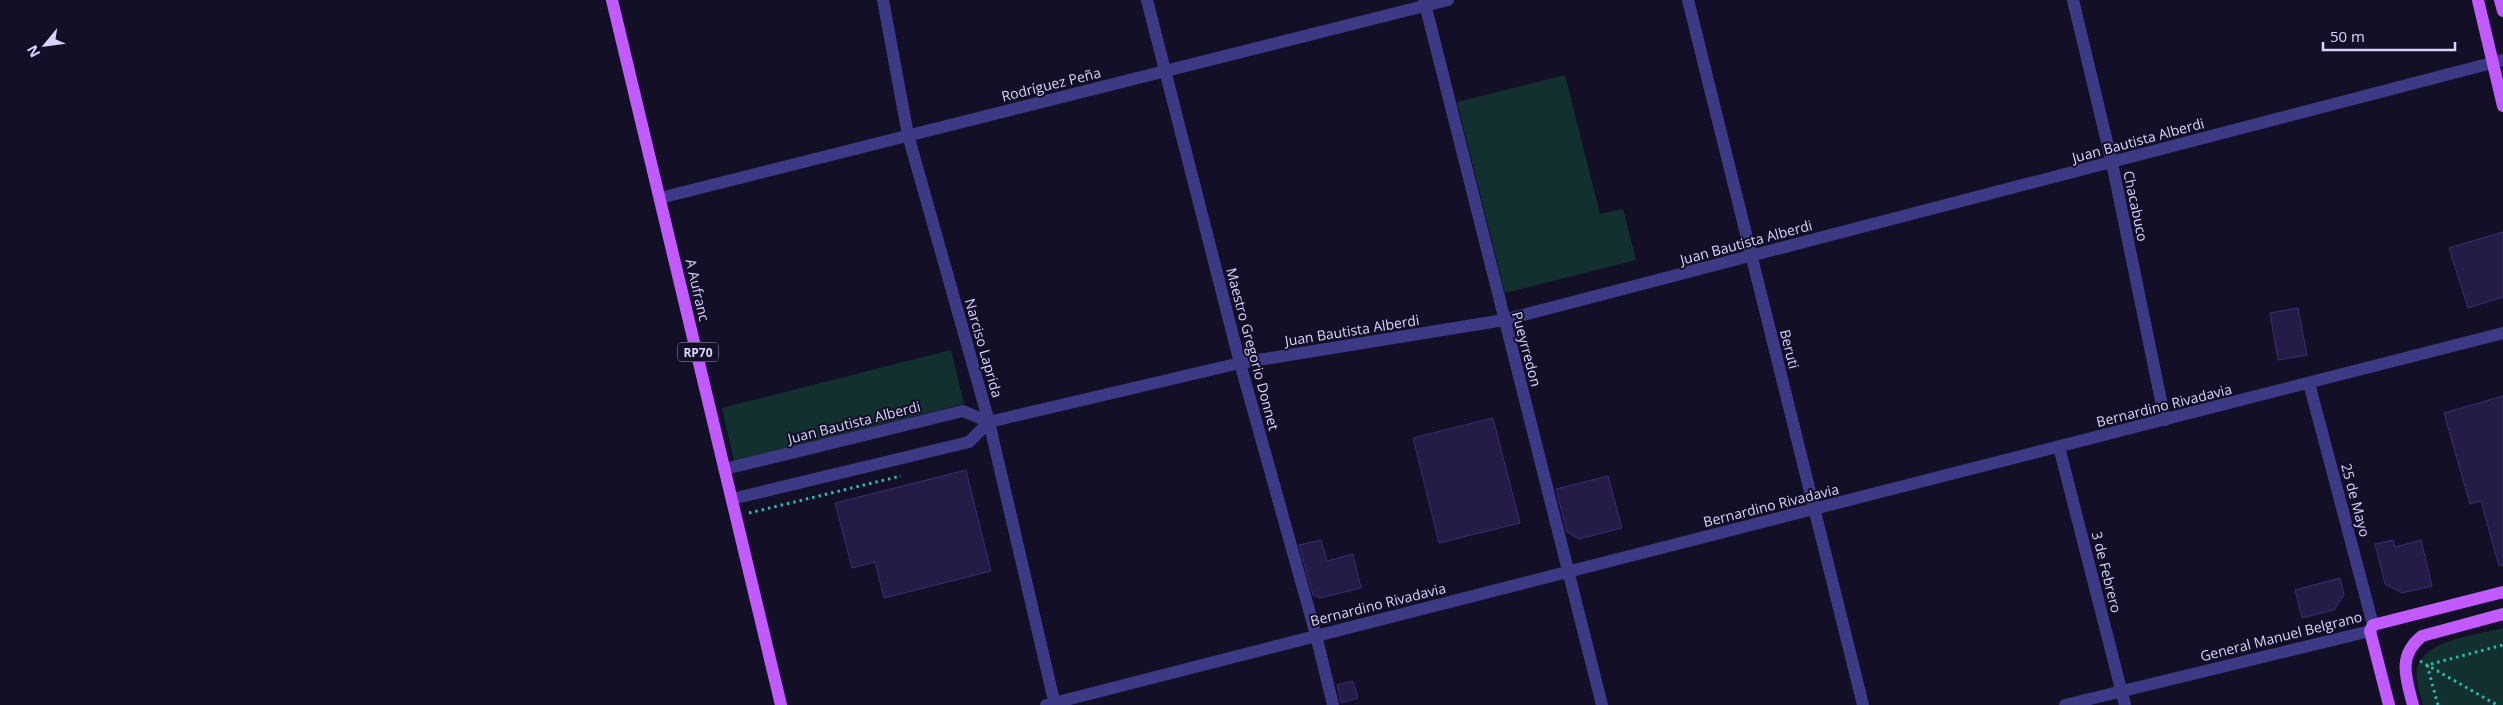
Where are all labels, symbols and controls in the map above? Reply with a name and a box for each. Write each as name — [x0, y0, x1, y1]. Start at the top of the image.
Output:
north arrow — [20, 20, 70, 70]
scale bar — [2323, 20, 2456, 52]
text: 50 m — [2330, 26, 2365, 46]
text: N — [22, 42, 44, 61]
street label: Rodríguez Peña — [999, 62, 1103, 106]
street label: Juan Bautista Alberdi — [2068, 113, 2206, 167]
street label: Chacabuco — [2119, 169, 2153, 243]
street label: Juan Bautista Alberdi — [1676, 215, 1814, 269]
street label: A Aufranc — [682, 257, 714, 323]
street label: Maestro Gregorio Donnet — [1222, 266, 1284, 432]
street label: Narciso Laprida — [961, 296, 1007, 400]
street label: Pueyrredon — [1508, 309, 1546, 389]
street label: Juan Bautista Alberdi — [1281, 310, 1421, 350]
street label: Beruti — [1776, 327, 1804, 371]
road number: RP70 — [678, 342, 718, 362]
street label: Bernardino Rivadavia — [2094, 379, 2234, 431]
street label: Juan Bautista Alberdi — [784, 396, 922, 448]
street label: 25 de Mayo — [2337, 461, 2375, 539]
street label: Bernardino Rivadavia — [1701, 479, 1841, 531]
street label: 3 de Febrero — [2088, 529, 2126, 615]
street label: Bernardino Rivadavia — [1308, 578, 1448, 630]
street label: General Manuel Belgrano — [2198, 607, 2364, 665]

